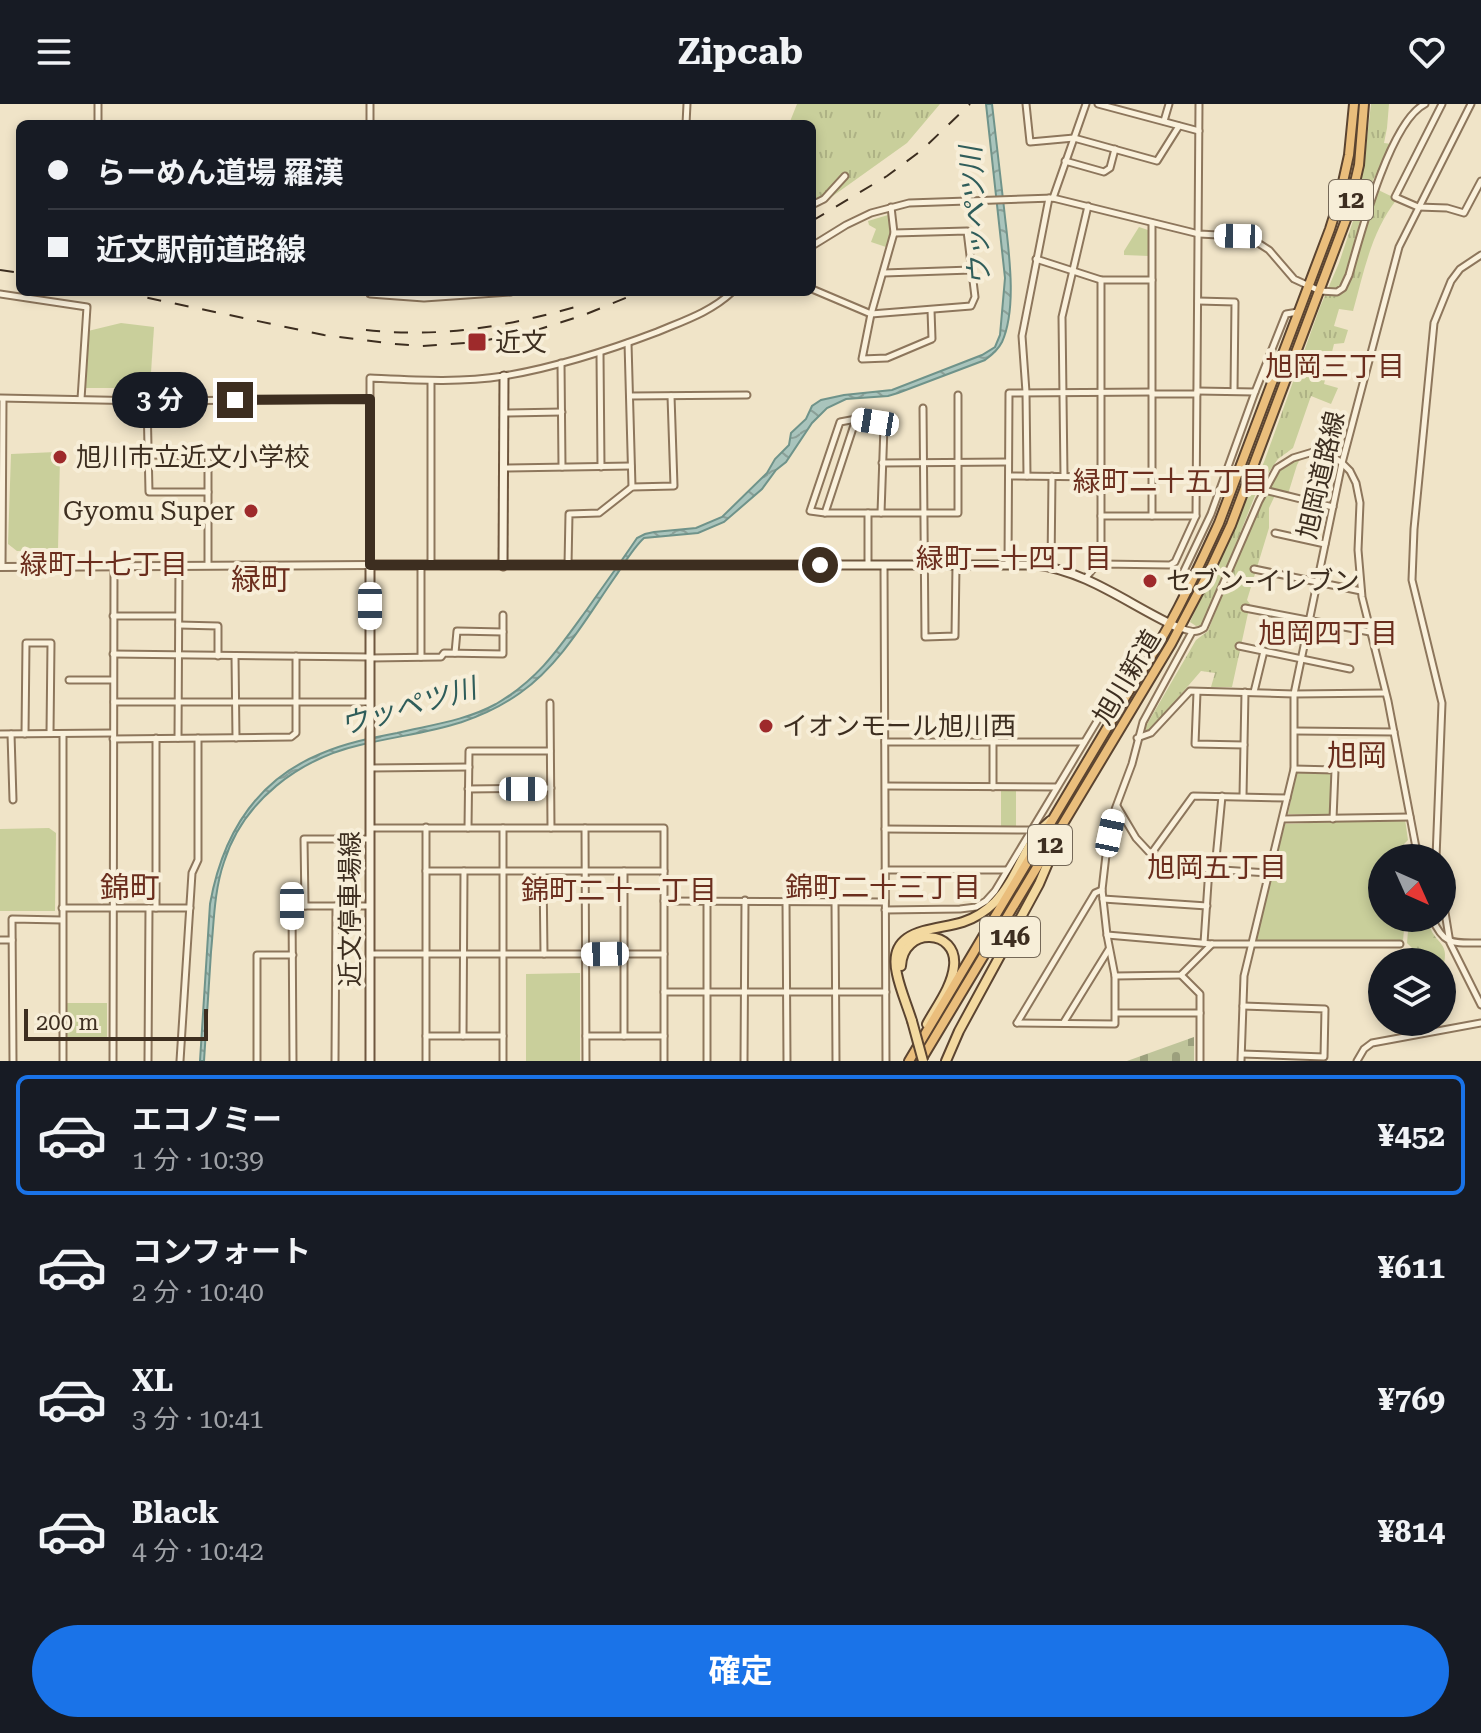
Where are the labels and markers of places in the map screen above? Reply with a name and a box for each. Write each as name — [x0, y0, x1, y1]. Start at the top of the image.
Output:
place label: 近文 — [495, 327, 547, 357]
marker: 近文 — [466, 331, 488, 353]
place label: 旭川市立近文小学校 — [76, 442, 310, 472]
marker: 旭川市立近文小学校 — [51, 448, 69, 466]
place label: Gyomu Super — [63, 496, 235, 526]
marker: Gyomu Super — [242, 502, 260, 520]
place label: セブン-イレブン — [1166, 566, 1359, 596]
marker: セブン-イレブン — [1141, 572, 1159, 590]
place label: イオンモール旭川西 — [782, 711, 1016, 741]
marker: イオンモール旭川西 — [757, 717, 775, 735]

